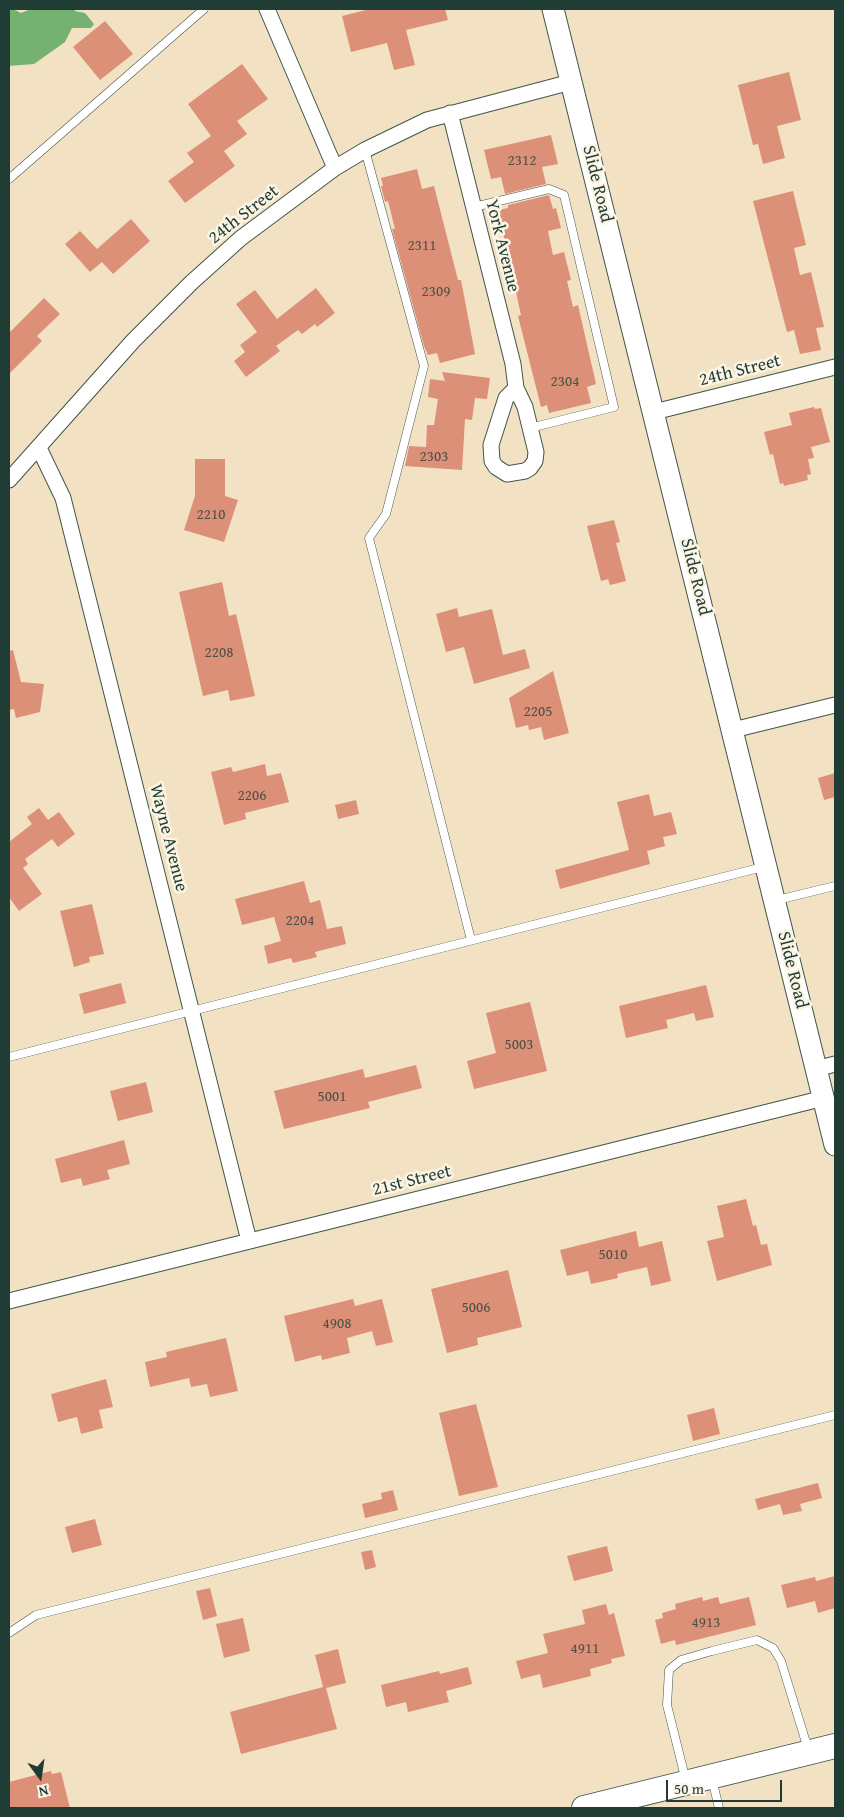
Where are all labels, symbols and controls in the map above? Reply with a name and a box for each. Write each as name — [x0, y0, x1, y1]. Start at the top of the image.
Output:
street label: Slide Road — [577, 143, 617, 225]
house number: 2312 — [508, 152, 536, 170]
street label: 24th Street — [205, 181, 283, 249]
street label: York Avenue — [480, 197, 524, 295]
house number: 2311 — [408, 237, 436, 255]
house number: 2309 — [422, 283, 450, 301]
street label: 24th Street — [697, 350, 783, 392]
house number: 2304 — [551, 373, 579, 391]
house number: 2303 — [420, 448, 448, 466]
house number: 2210 — [197, 506, 225, 524]
street label: Slide Road — [675, 536, 715, 618]
house number: 2208 — [205, 644, 233, 662]
house number: 2205 — [524, 703, 552, 721]
street label: Wayne Avenue — [144, 782, 192, 894]
house number: 2206 — [238, 787, 266, 805]
house number: 2204 — [286, 912, 314, 930]
street label: Slide Road — [772, 929, 812, 1011]
house number: 5003 — [505, 1036, 533, 1054]
house number: 5001 — [318, 1088, 346, 1106]
street label: 21st Street — [370, 1161, 454, 1201]
house number: 5010 — [599, 1246, 627, 1264]
house number: 5006 — [462, 1299, 490, 1317]
house number: 4908 — [323, 1315, 351, 1333]
house number: 4913 — [692, 1614, 720, 1632]
house number: 4911 — [571, 1640, 599, 1658]
north arrow — [15, 1752, 65, 1802]
scale bar — [669, 1770, 785, 1802]
text: 50 m — [674, 1778, 704, 1799]
text: N — [37, 1781, 51, 1802]

